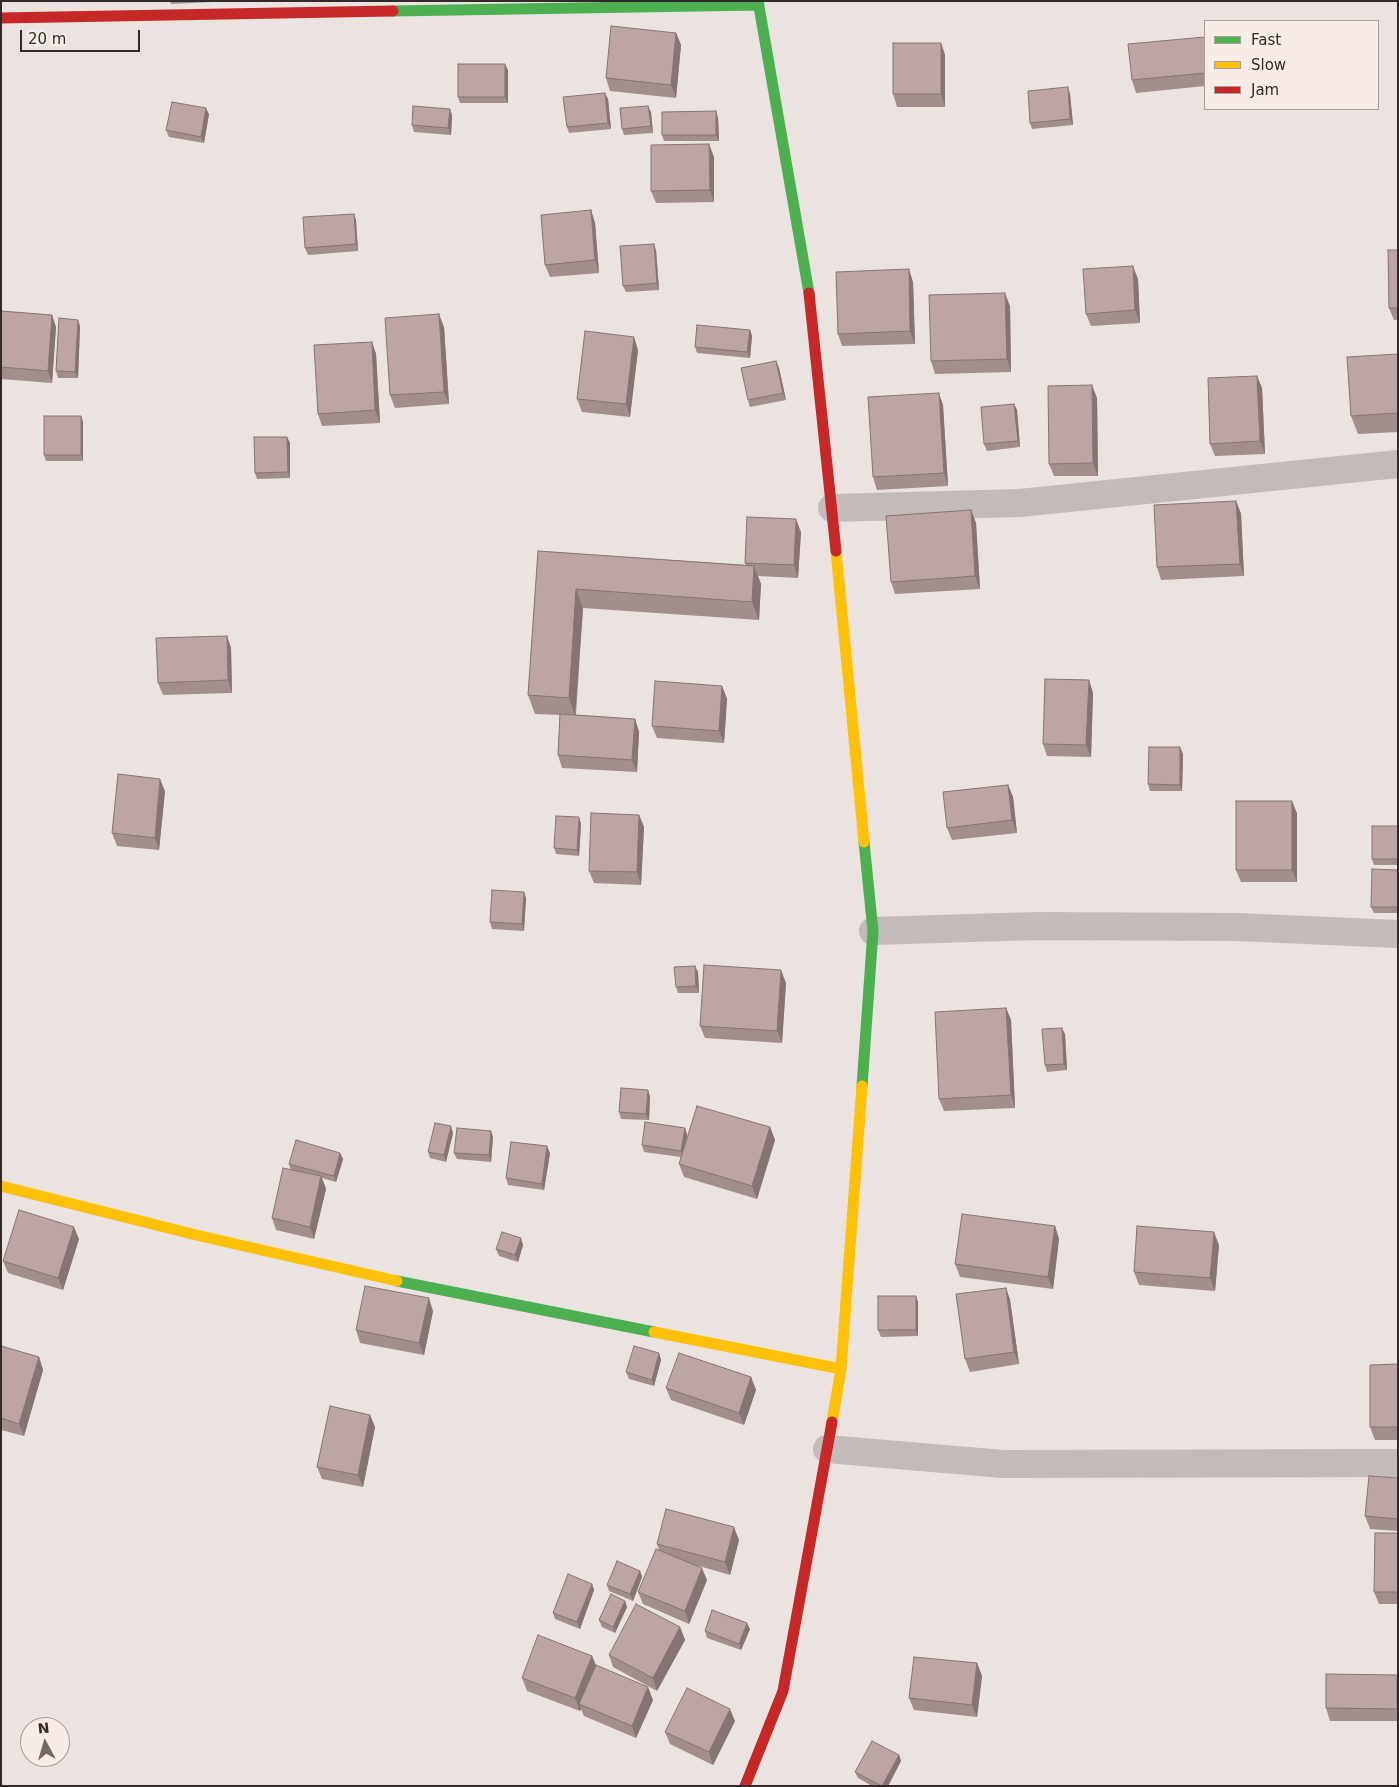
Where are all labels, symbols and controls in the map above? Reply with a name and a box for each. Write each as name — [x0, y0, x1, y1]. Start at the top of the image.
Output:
scale bar — [22, 20, 142, 52]
legend — [1204, 20, 1379, 110]
text: 20 m — [28, 30, 66, 48]
text: Fast — [1251, 31, 1281, 49]
text: Slow — [1251, 56, 1286, 74]
text: Jam — [1251, 81, 1279, 99]
north arrow — [20, 1717, 70, 1767]
text: N — [37, 1720, 50, 1737]

